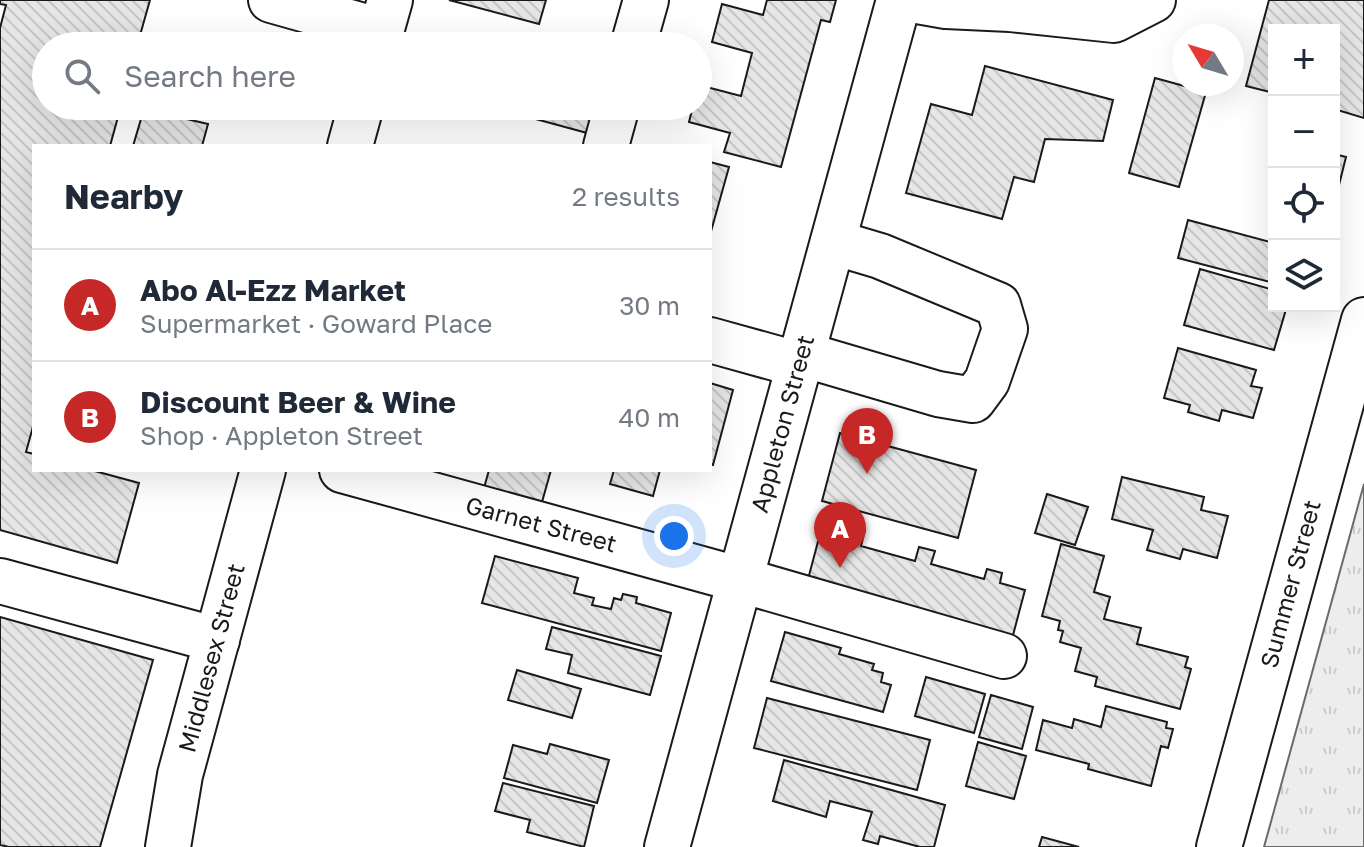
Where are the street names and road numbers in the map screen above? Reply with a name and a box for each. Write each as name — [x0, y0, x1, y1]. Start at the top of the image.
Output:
street label: Appleton Street — [744, 332, 819, 516]
street label: Garnet Street — [463, 489, 620, 558]
street label: Summer Street — [1253, 496, 1326, 671]
street label: Middlesex Street — [171, 560, 250, 755]

